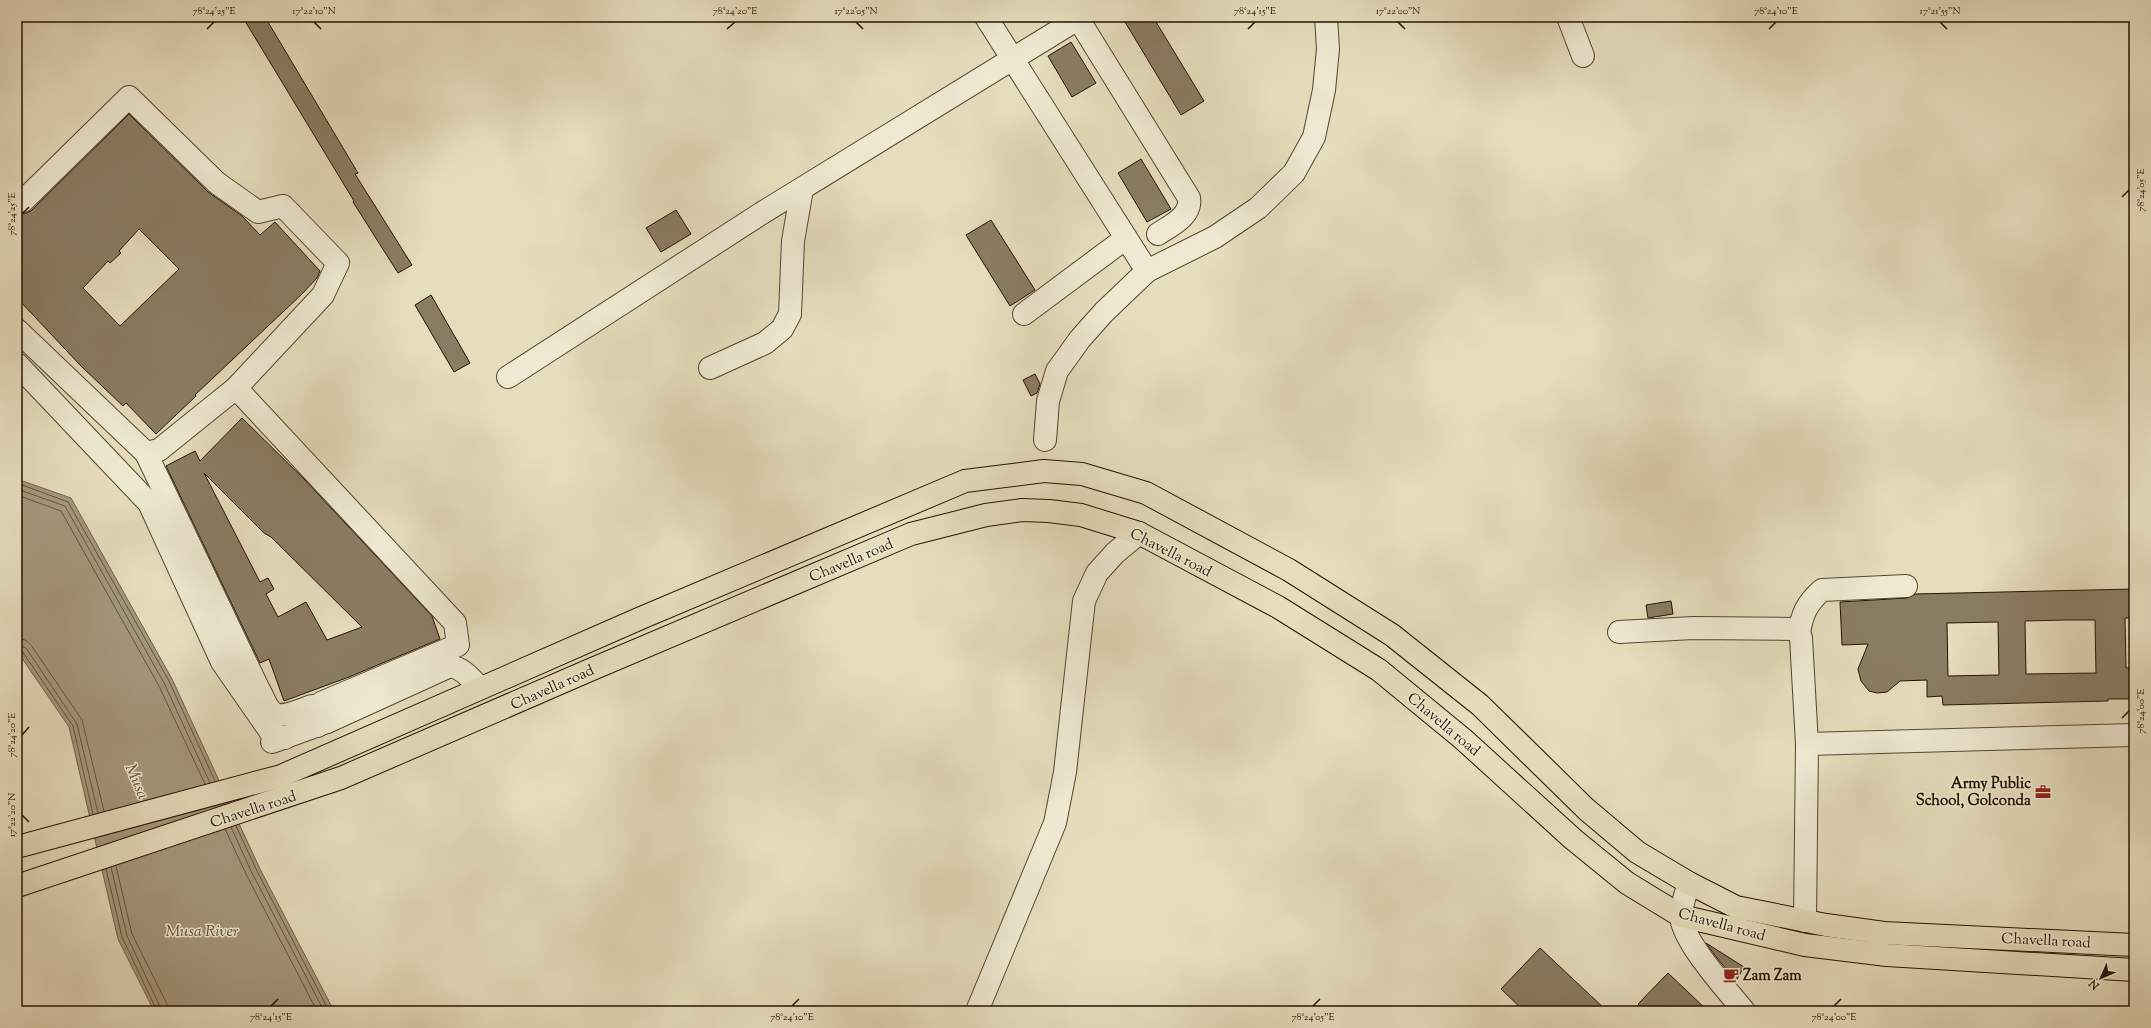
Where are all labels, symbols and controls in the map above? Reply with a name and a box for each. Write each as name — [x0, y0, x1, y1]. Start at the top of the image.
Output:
text: 78°24'25"E — [192, 4, 236, 19]
text: 17°22'10"N — [292, 4, 336, 19]
text: 78°24'20"E — [713, 4, 757, 19]
text: 17°22'05"N — [834, 4, 878, 19]
text: 78°24'15"E — [1234, 4, 1276, 19]
text: 17°22'00"N — [1376, 4, 1420, 19]
text: 78°24'10"E — [1754, 4, 1798, 19]
text: 17°21'55"N — [1920, 4, 1960, 19]
text: 78°24'05"E — [2134, 168, 2149, 212]
text: 78°24'25"E — [5, 192, 20, 236]
street label: Chavella road — [1126, 524, 1215, 583]
street label: Chavella road — [806, 534, 897, 589]
street label: Chavella road — [507, 660, 598, 716]
street label: Chavella road — [1402, 688, 1484, 762]
text: 78°24'00"E — [2134, 689, 2149, 733]
text: 78°24'20"E — [5, 713, 20, 757]
water label: Musa — [118, 761, 153, 803]
place label: Army Public School, Golconda — [1916, 774, 2031, 812]
office icon: Army Public School, Golconda — [2034, 783, 2052, 801]
street label: Chavella road — [208, 786, 300, 834]
text: 17°22'20"N — [5, 793, 20, 837]
street label: Chavella road — [1676, 904, 1768, 947]
water label: Musa River — [166, 921, 239, 944]
street label: Chavella road — [2001, 929, 2092, 954]
north arrow — [2081, 958, 2121, 998]
cafe icon: Zam Zam — [1722, 966, 1740, 984]
place label: Zam Zam — [1743, 966, 1802, 987]
text: N — [2086, 975, 2104, 994]
text: 78°24'15"E — [250, 1010, 292, 1025]
text: 78°24'10"E — [770, 1010, 814, 1025]
text: 78°24'05"E — [1291, 1010, 1335, 1025]
text: 78°24'00"E — [1812, 1010, 1856, 1025]

